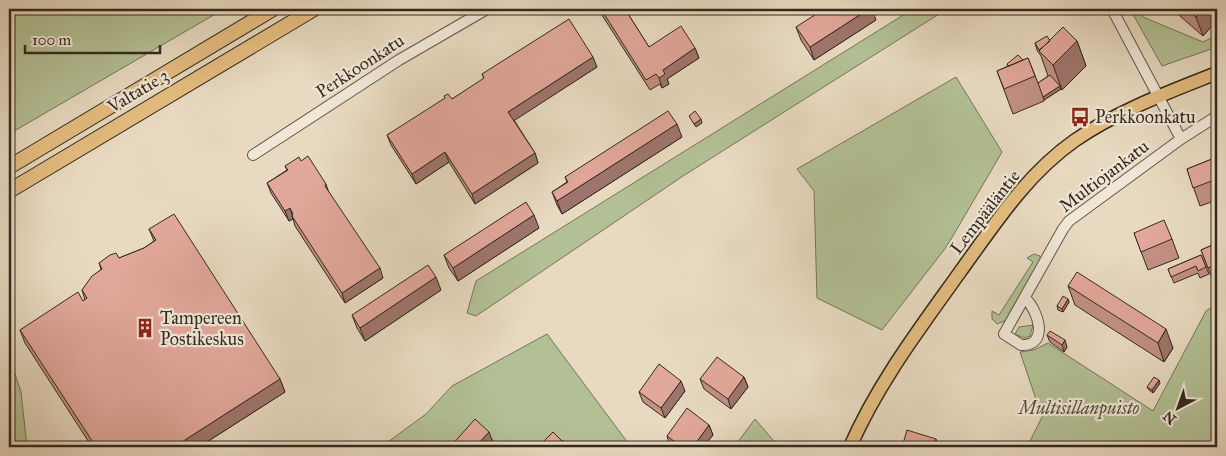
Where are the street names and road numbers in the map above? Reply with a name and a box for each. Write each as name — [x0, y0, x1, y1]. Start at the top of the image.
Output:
street label: Perkkoonkatu — [312, 29, 409, 103]
street label: Valtatie 3 — [103, 64, 173, 118]
street label: Multiojankatu — [1055, 135, 1154, 217]
street label: Lempääläntie — [945, 165, 1025, 259]

